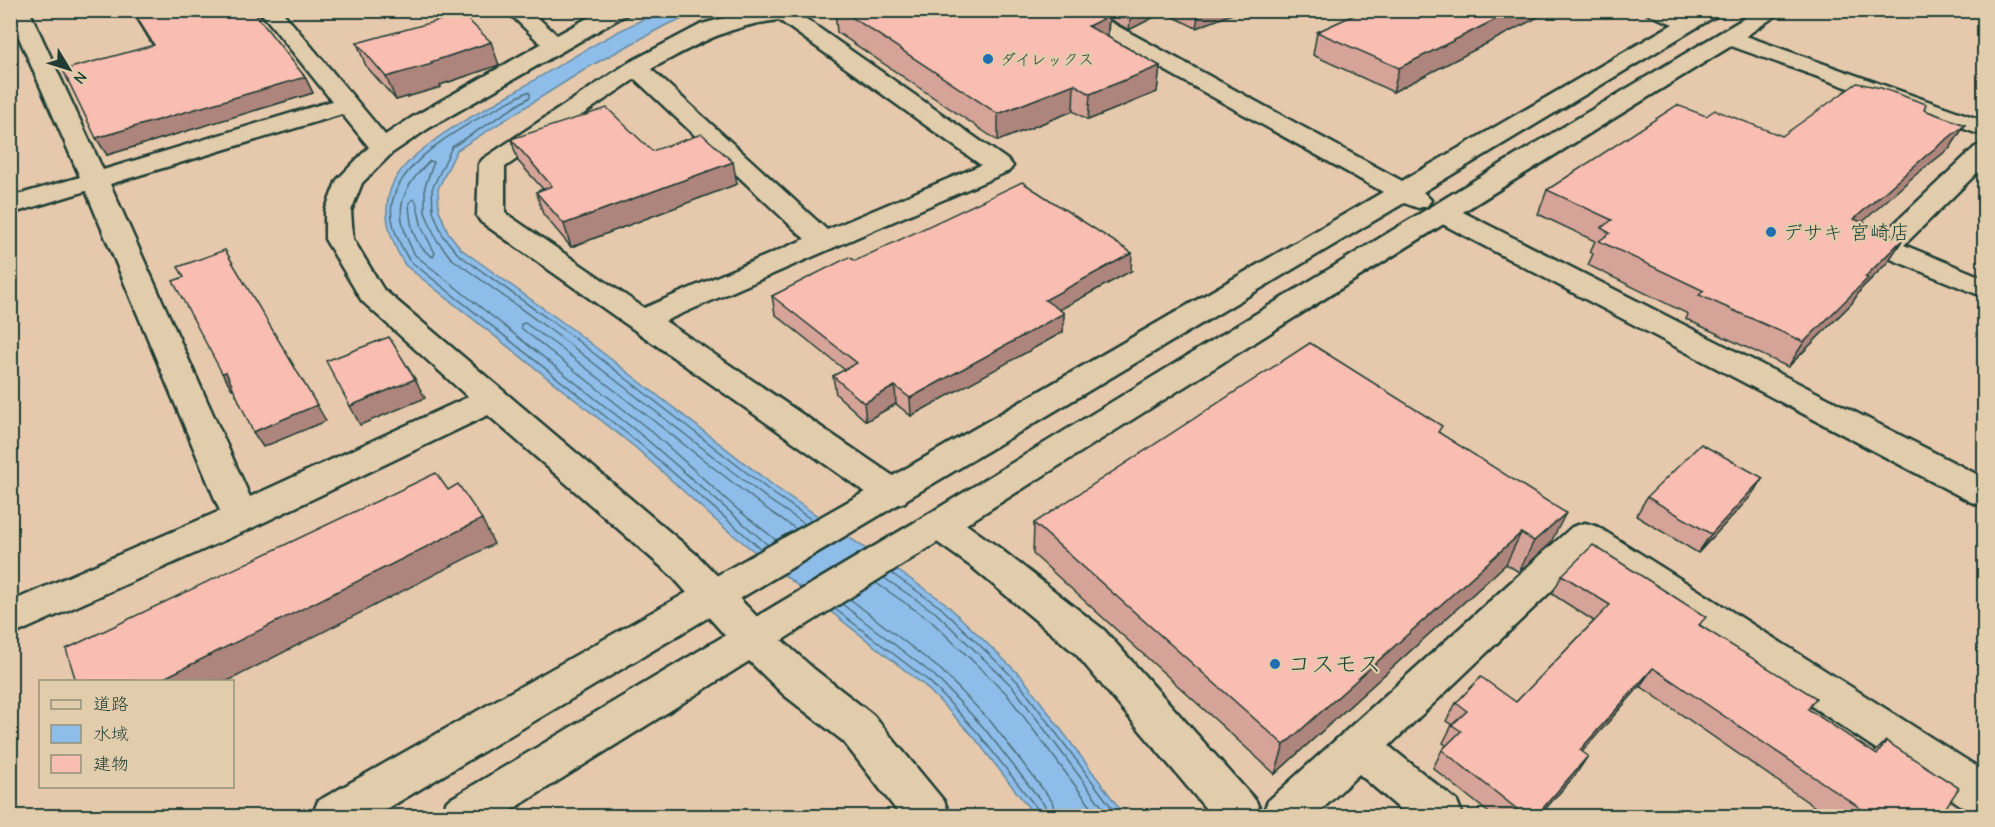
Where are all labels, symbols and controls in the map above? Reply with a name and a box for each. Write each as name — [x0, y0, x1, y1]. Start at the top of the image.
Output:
north arrow — [39, 39, 99, 99]
place label: ダイレックス — [1000, 51, 1094, 69]
marker: ダイレックス — [981, 52, 995, 66]
text: N — [70, 68, 90, 87]
place label: デサキ 宮崎店 — [1783, 221, 1910, 244]
marker: デサキ 宮崎店 — [1764, 225, 1778, 239]
place label: コスモス — [1287, 650, 1382, 678]
marker: コスモス — [1268, 657, 1282, 671]
legend — [39, 680, 234, 788]
text: 道路 — [93, 694, 129, 715]
text: 水域 — [93, 724, 129, 745]
text: 建物 — [93, 754, 129, 775]

